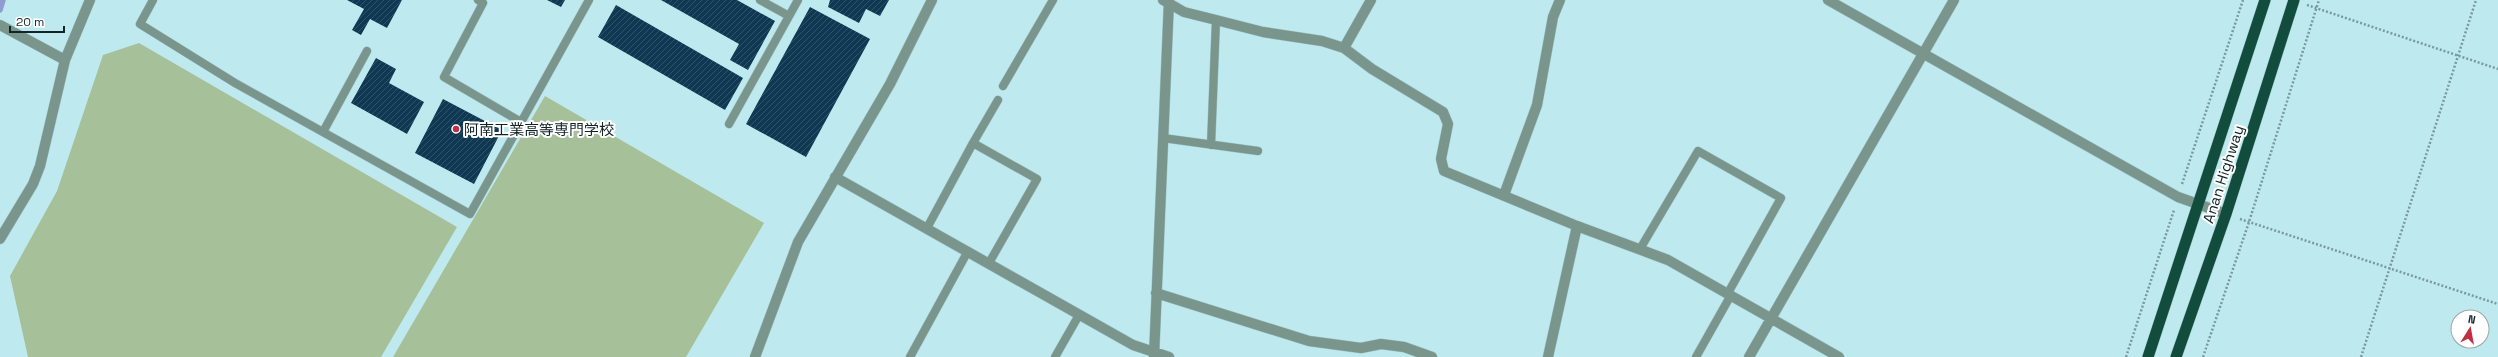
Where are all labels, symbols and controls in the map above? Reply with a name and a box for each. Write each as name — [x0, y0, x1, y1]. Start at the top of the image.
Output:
scale bar — [10, 8, 64, 34]
text: 20 m — [16, 14, 44, 30]
place label: 阿南工業高等専門学校 — [464, 120, 614, 139]
street label: Anan Highway — [2198, 123, 2248, 225]
marker: 阿南工業高等専門学校 — [451, 124, 461, 134]
north arrow — [2450, 309, 2490, 349]
text: N — [2467, 312, 2477, 327]

